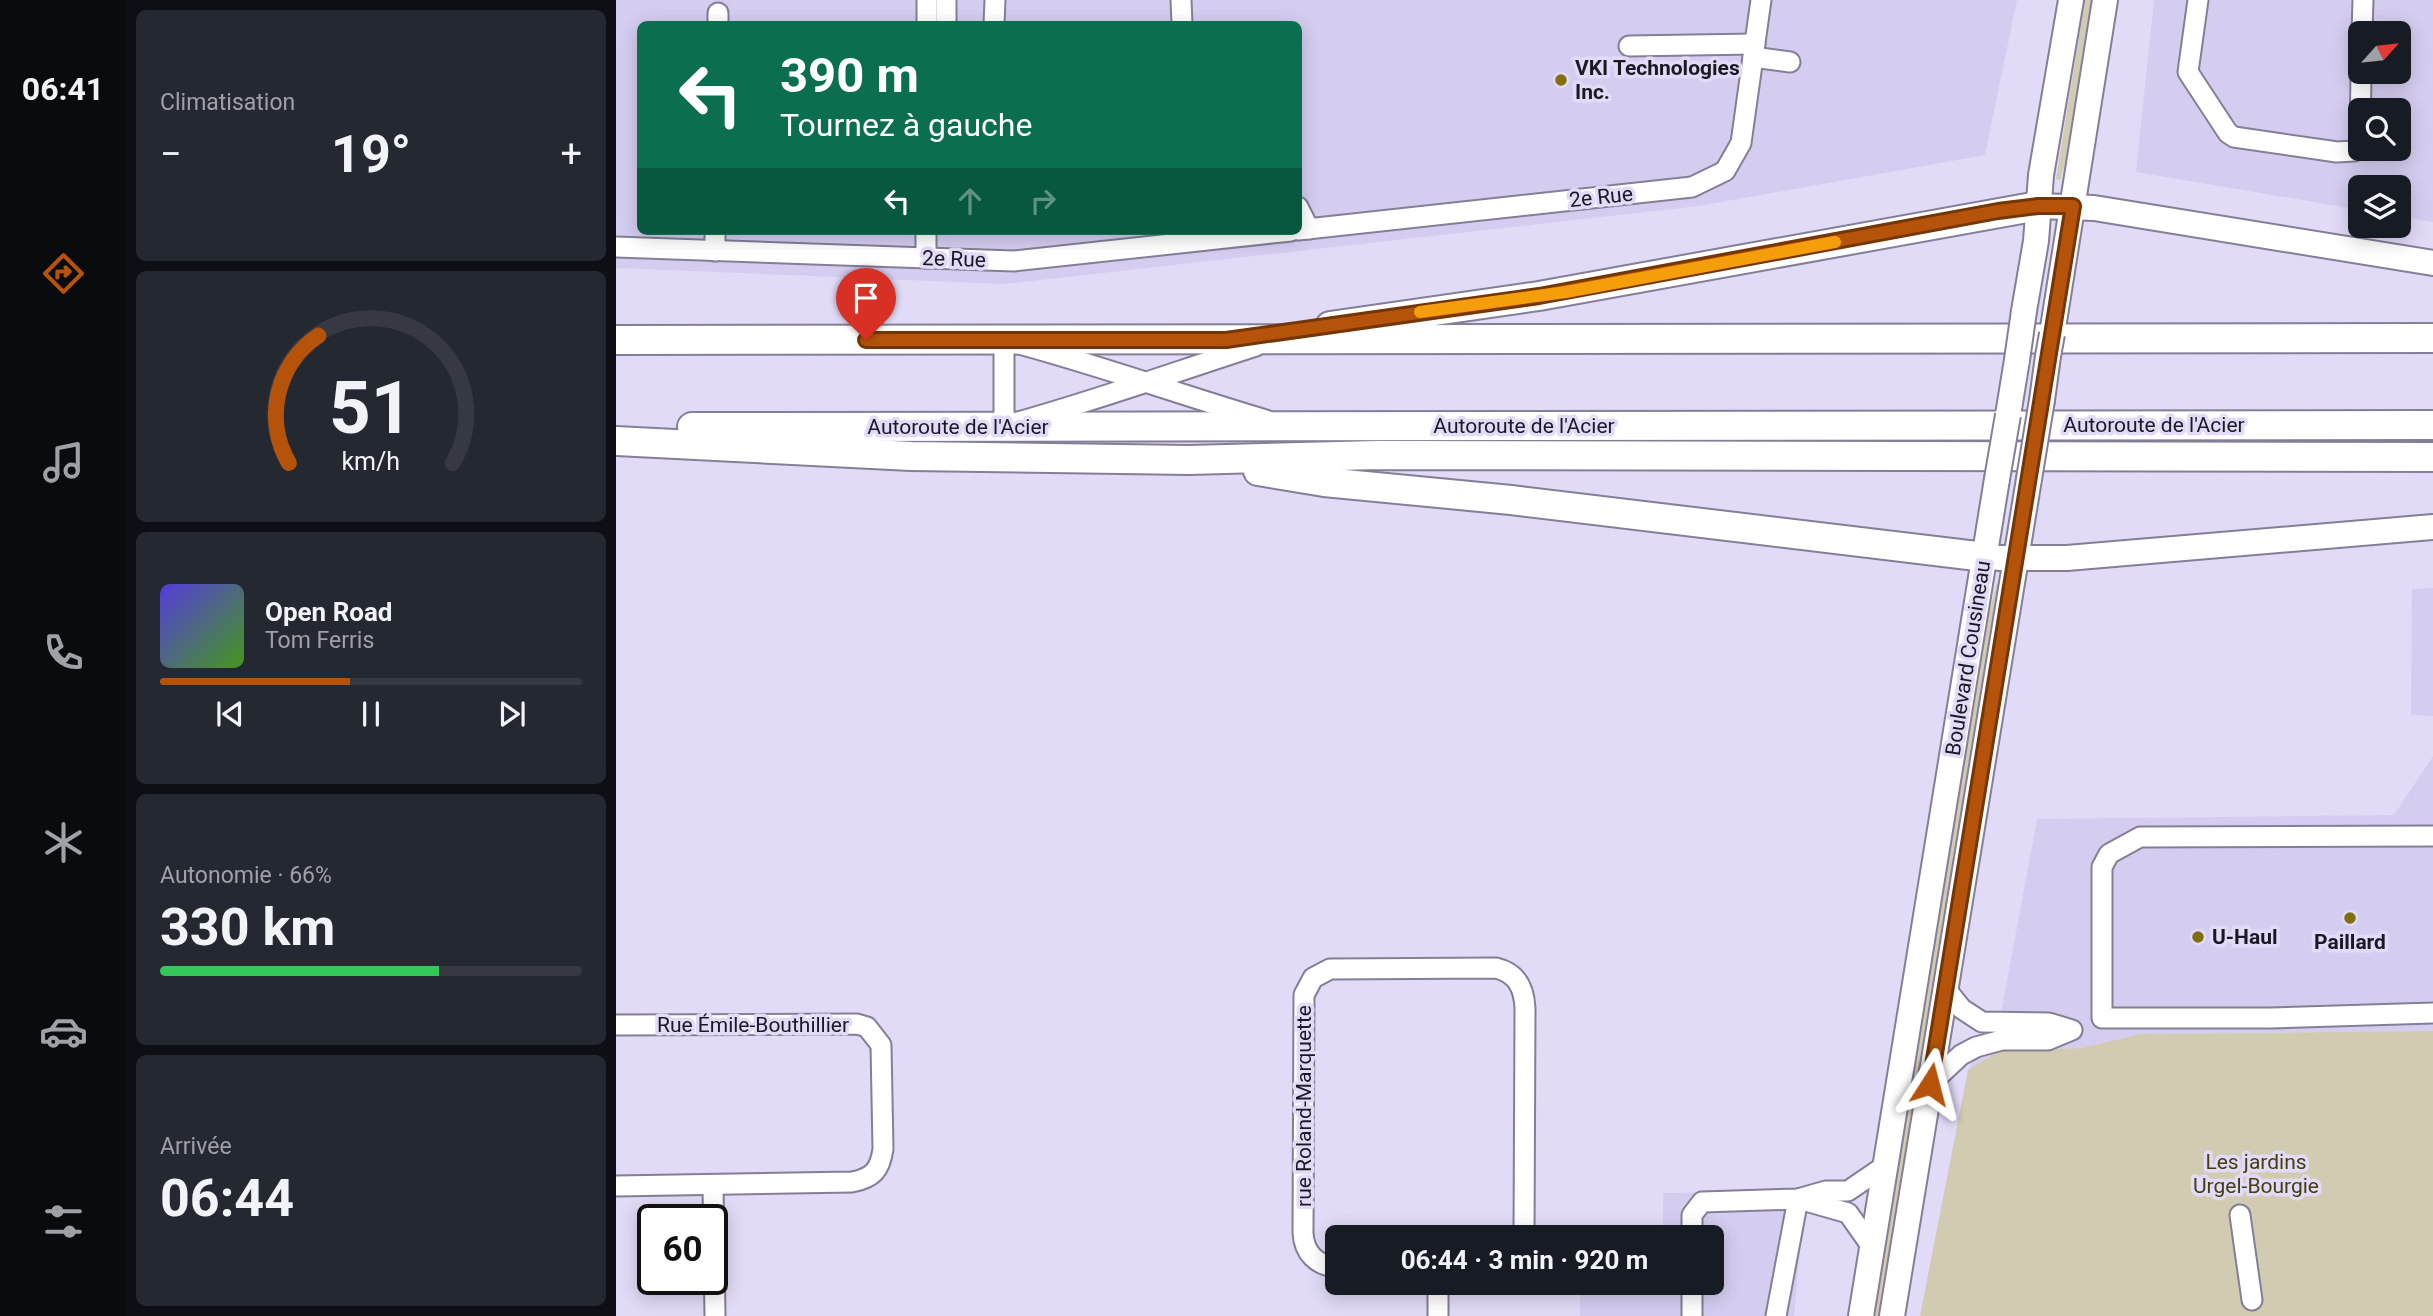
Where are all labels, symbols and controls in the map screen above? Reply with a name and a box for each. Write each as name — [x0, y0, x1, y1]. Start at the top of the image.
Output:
north arrow — [2348, 21, 2412, 84]
map controls — [2348, 21, 2411, 238]
text: 390 m — [780, 47, 919, 104]
icon: left — [665, 49, 756, 140]
place label: VKI Technologies Inc. — [1575, 56, 1740, 104]
text: 06:41 — [22, 70, 104, 108]
marker: VKI Technologies Inc. — [1553, 72, 1569, 88]
text: Climatisation — [160, 89, 295, 116]
button: search — [2348, 98, 2411, 161]
text: Tournez à gauche — [780, 106, 1032, 144]
text: 19° — [331, 124, 411, 185]
text: − — [160, 132, 182, 176]
text: + — [560, 132, 582, 176]
button: layers — [2348, 175, 2411, 238]
icon: left — [878, 182, 916, 220]
icon: ahead — [951, 182, 989, 220]
icon: right — [1024, 182, 1062, 220]
street label: 2e Rue — [1568, 182, 1634, 212]
street label: 2e Rue — [922, 246, 986, 272]
icon: directions — [39, 249, 88, 298]
pin — [836, 268, 896, 340]
icon: arrive — [847, 279, 885, 317]
text: 51 — [329, 365, 413, 451]
street label: Autoroute de l'Acier — [2063, 413, 2245, 437]
street label: Autoroute de l'Acier — [1433, 414, 1615, 438]
street label: Autoroute de l'Acier — [867, 415, 1049, 439]
icon: music — [39, 438, 88, 487]
text: km/h — [342, 447, 400, 476]
street label: Boulevard Cousineau — [1941, 559, 1995, 757]
text: Open Road — [265, 597, 393, 627]
text: Tom Ferris — [265, 627, 374, 654]
icon: phone — [39, 628, 88, 677]
icon: previous — [211, 695, 249, 733]
icon: pause — [352, 695, 390, 733]
icon: next — [493, 695, 531, 733]
icon: climate — [39, 818, 88, 867]
text: Autonomie · 66% — [160, 862, 332, 889]
text: 330 km — [160, 897, 335, 958]
marker: Paillard — [2342, 910, 2358, 926]
place label: U-Haul — [2212, 925, 2278, 949]
marker: U-Haul — [2190, 929, 2206, 945]
place label: Paillard — [2314, 930, 2386, 954]
street label: rue Roland-Marquette — [1292, 1005, 1316, 1207]
icon: car — [39, 1007, 88, 1056]
street label: Rue Émile-Bouthillier — [657, 1013, 849, 1037]
position arrow — [1893, 1047, 1967, 1121]
text: Arrivée — [160, 1133, 232, 1160]
park label: Les jardins Urgel-Bourgie — [2193, 1150, 2319, 1198]
text: 06:44 — [160, 1168, 294, 1229]
icon: filters — [39, 1197, 88, 1246]
speed limit sign: 60 — [637, 1204, 728, 1295]
text: 06:44 · 3 min · 920 m — [1401, 1245, 1648, 1275]

